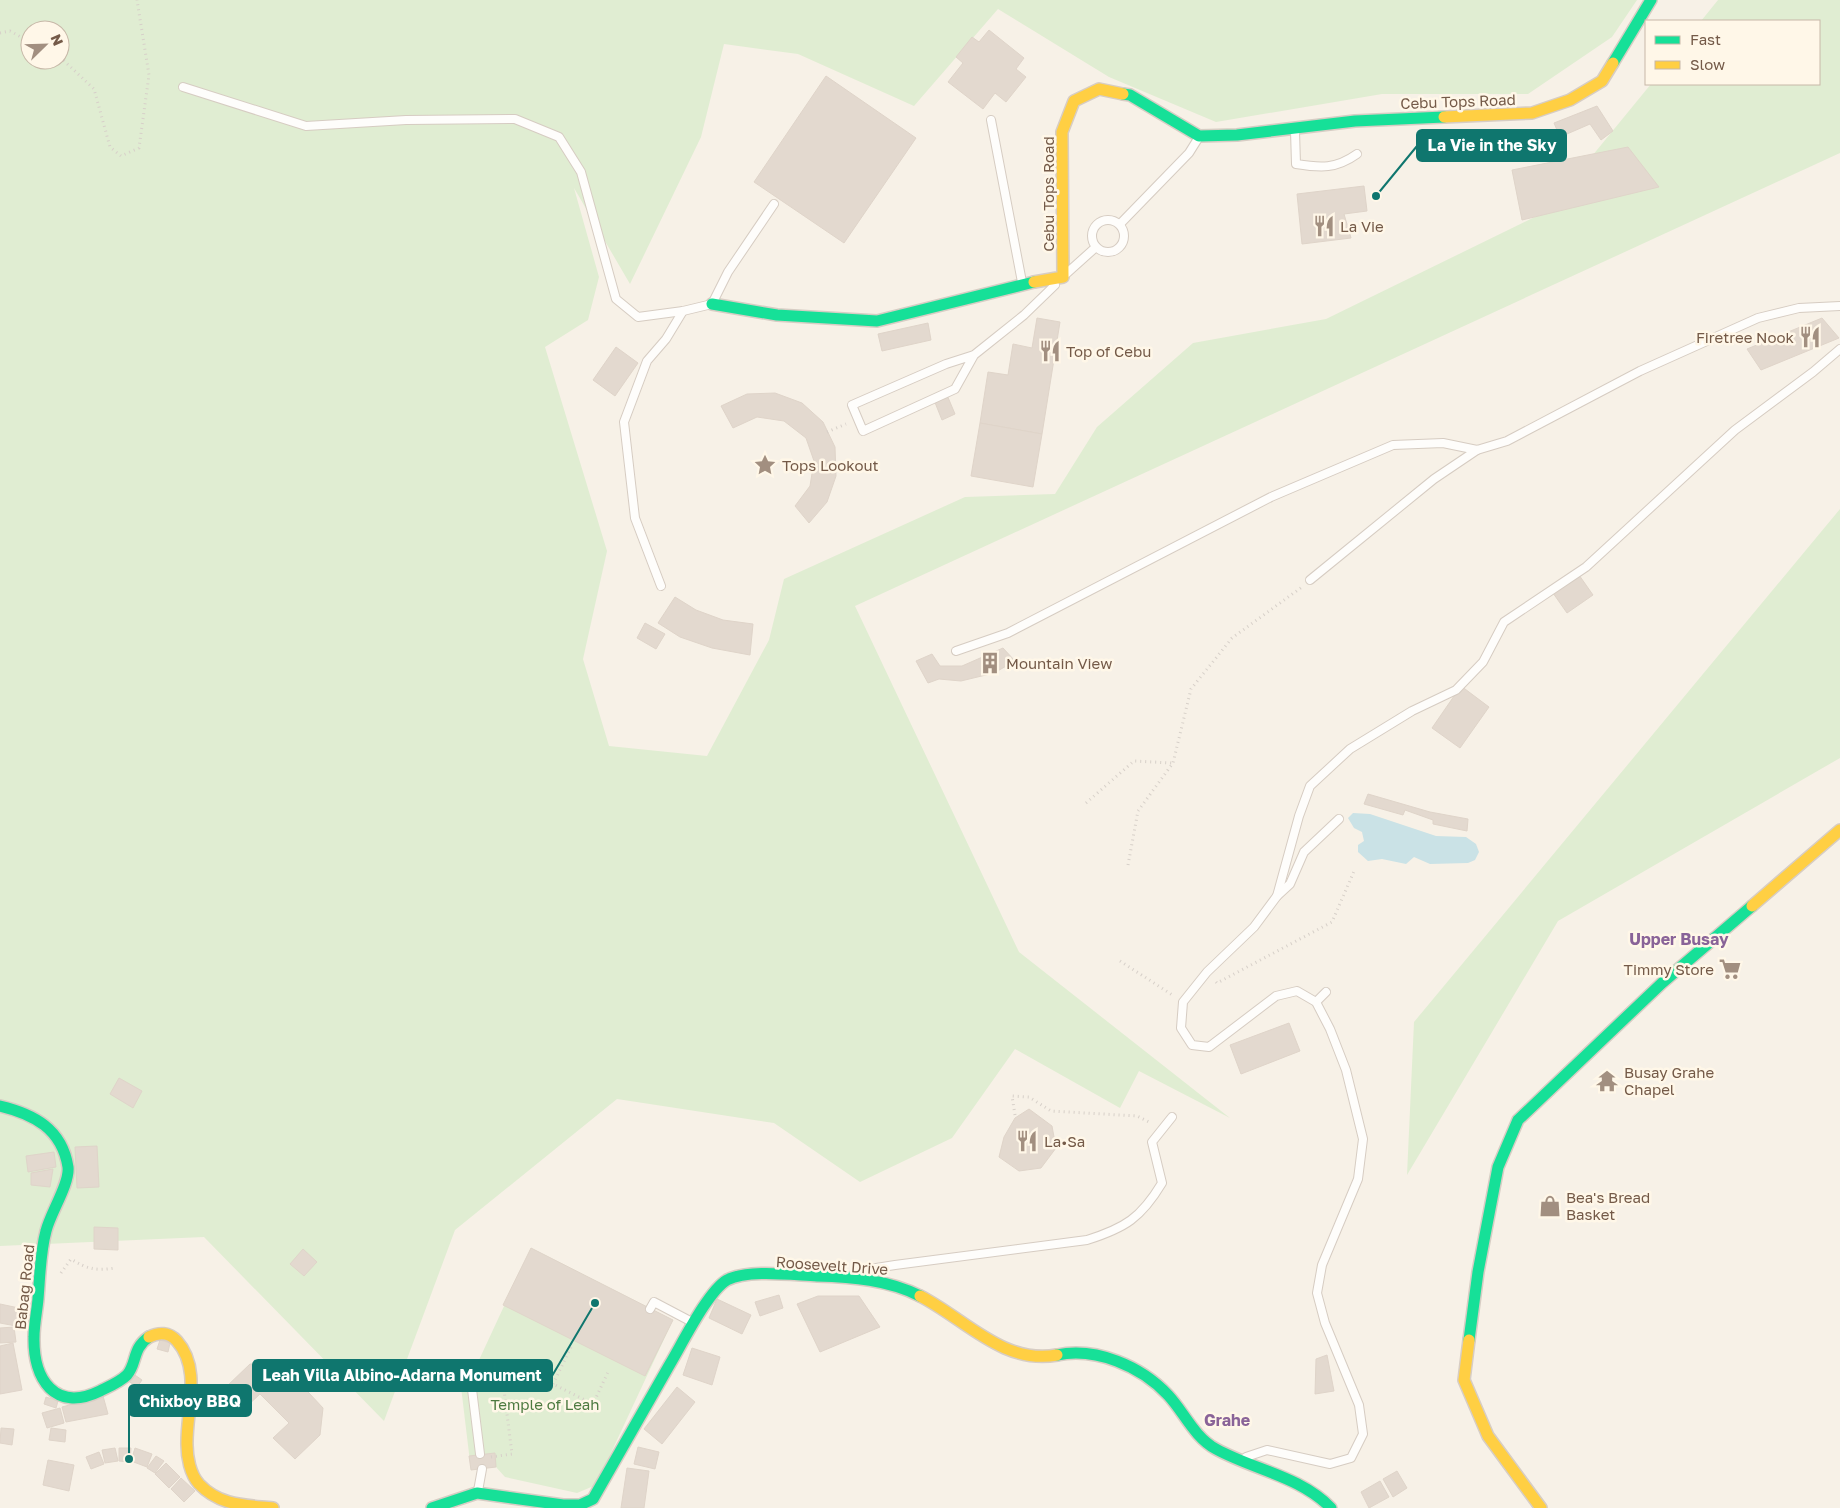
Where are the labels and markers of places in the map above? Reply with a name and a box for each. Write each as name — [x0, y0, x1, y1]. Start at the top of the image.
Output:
callout: La Vie in the Sky — [1417, 130, 1566, 161]
restaurant icon: La Vie — [1311, 213, 1337, 239]
place label: La Vie — [1340, 217, 1384, 235]
restaurant icon: Firetree Nook — [1797, 324, 1823, 350]
place label: Firetree Nook — [1696, 328, 1795, 346]
restaurant icon: Top of Cebu — [1037, 338, 1063, 364]
place label: Top of Cebu — [1066, 342, 1151, 360]
place icon: Tops Lookout — [752, 452, 778, 478]
place label: Tops Lookout — [782, 456, 879, 474]
building icon: Mountain View — [977, 650, 1003, 676]
place label: Mountain View — [1006, 654, 1112, 672]
supermarket icon: Timmy Store — [1717, 956, 1743, 982]
place label: Timmy Store — [1624, 960, 1714, 978]
place label: Busay Grahe Chapel — [1624, 1063, 1714, 1098]
temple icon: Busay Grahe Chapel — [1594, 1068, 1620, 1094]
restaurant icon: La•Sa — [1014, 1128, 1040, 1154]
place label: La•Sa — [1044, 1132, 1085, 1150]
place label: Bea's Bread Basket — [1566, 1188, 1650, 1223]
shop icon: Bea's Bread Basket — [1537, 1193, 1563, 1219]
callout: Leah Villa Albino-Adarna Monument — [253, 1360, 552, 1391]
callout: Chixboy BBQ — [129, 1385, 251, 1416]

